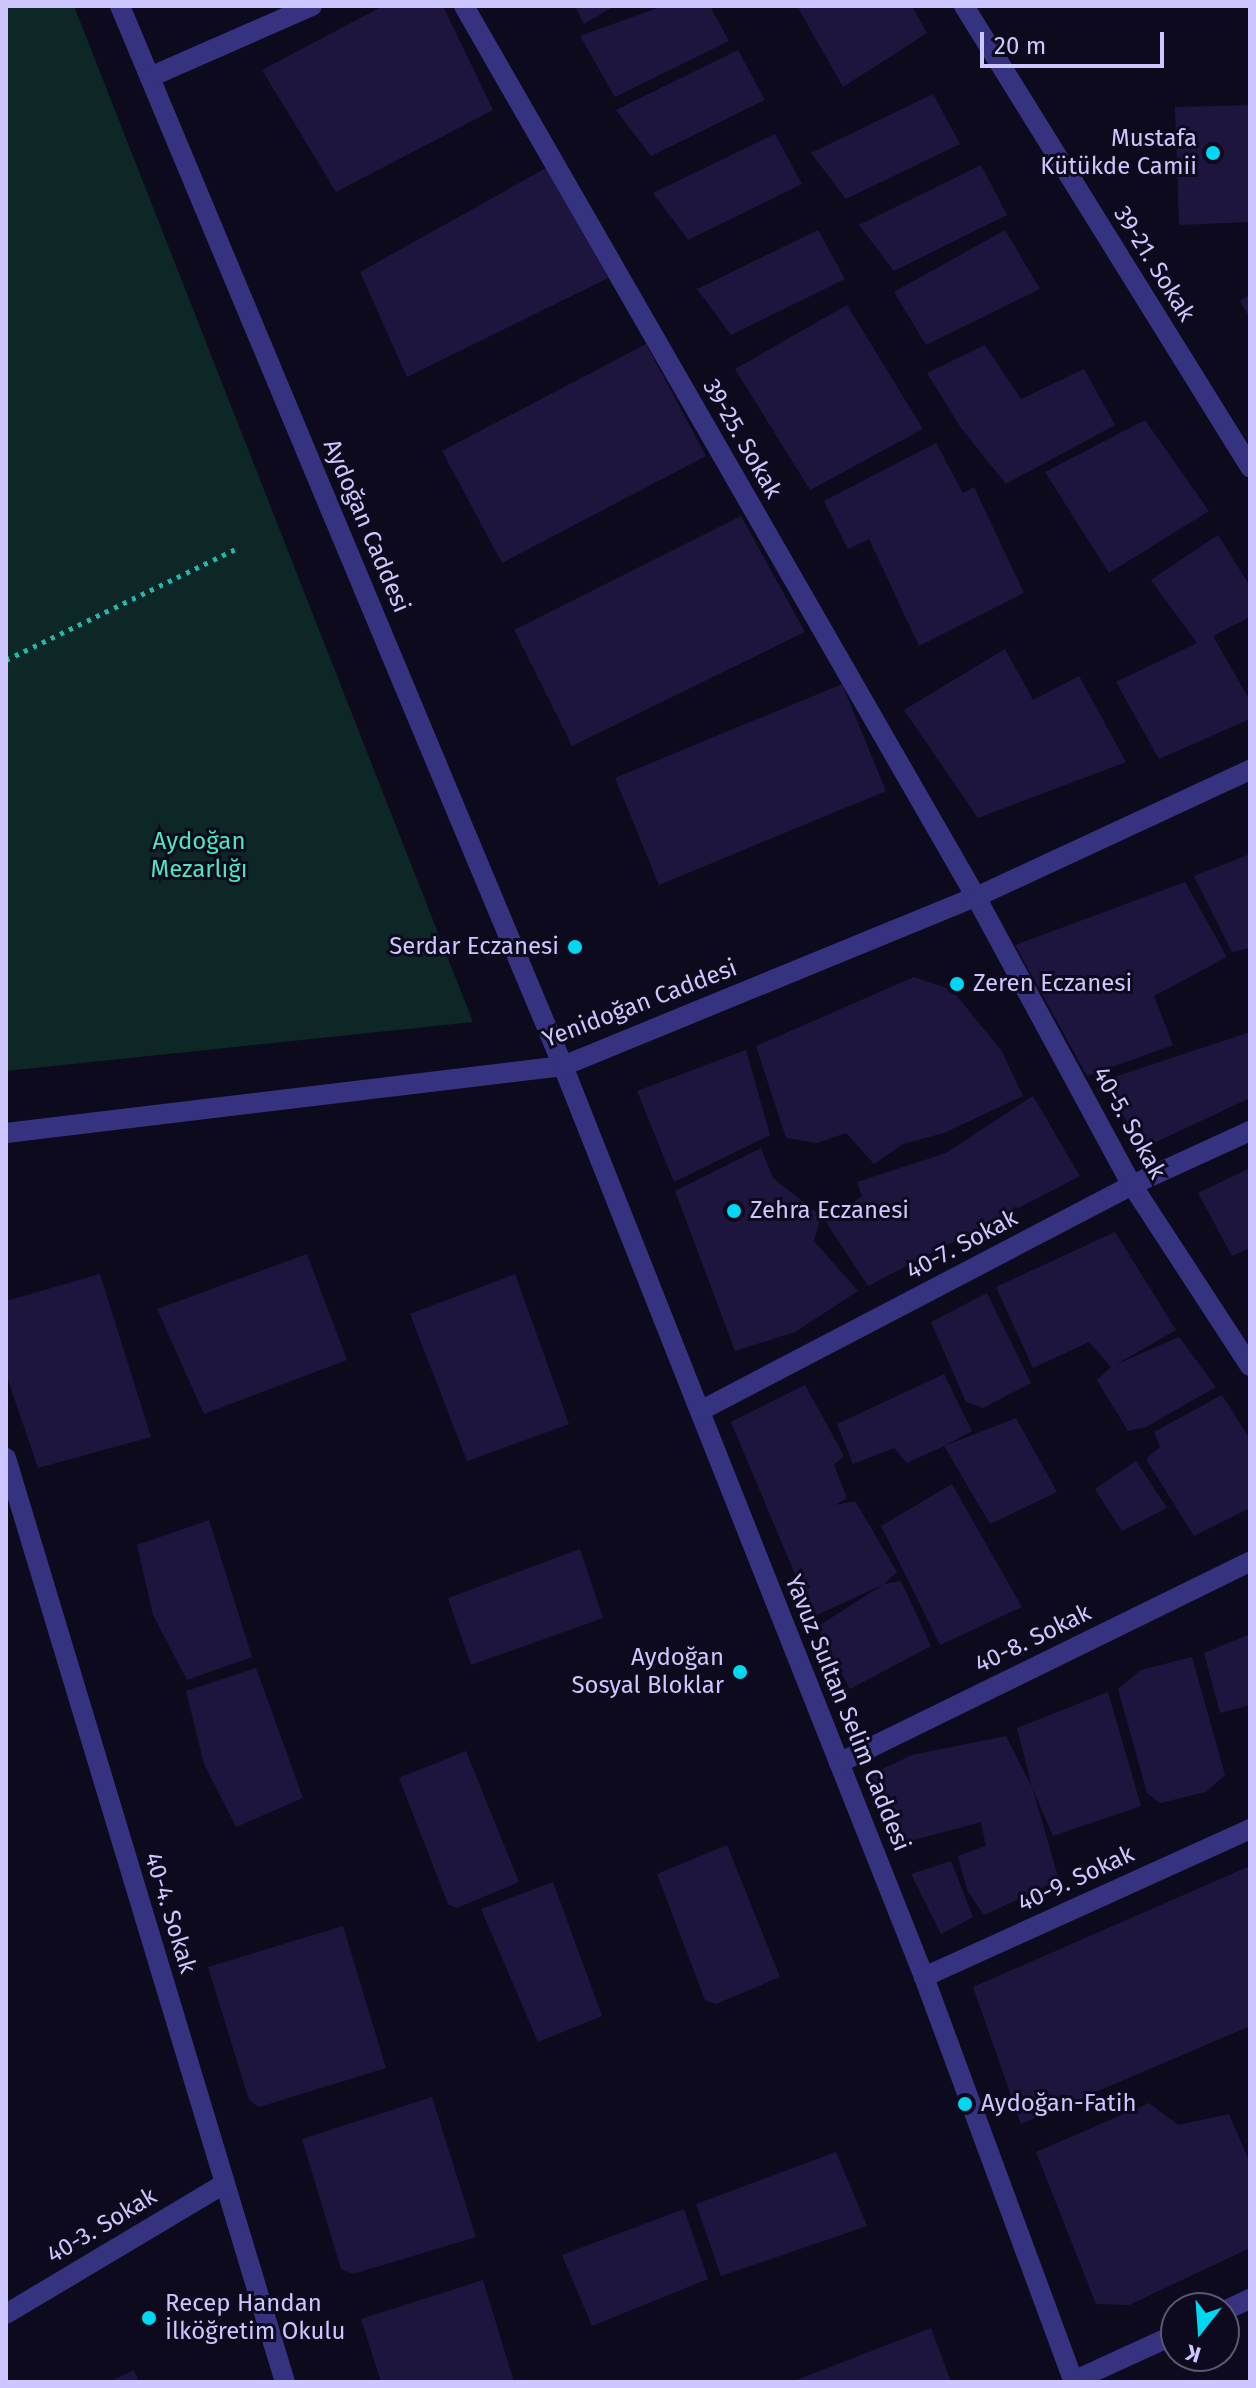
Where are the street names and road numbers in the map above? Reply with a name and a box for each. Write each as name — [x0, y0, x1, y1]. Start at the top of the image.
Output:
street label: 39-21. Sokak — [1107, 201, 1201, 327]
street label: 39-25. Sokak — [696, 374, 788, 504]
street label: Aydoğan Caddesi — [317, 435, 415, 617]
street label: Yenidoğan Caddesi — [539, 954, 741, 1054]
street label: 40-5. Sokak — [1086, 1062, 1172, 1184]
street label: 40-7. Sokak — [902, 1204, 1022, 1286]
street label: Yavuz Sultan Selim Caddesi — [778, 1571, 916, 1855]
street label: 40-8. Sokak — [970, 1599, 1096, 1679]
street label: 40-9. Sokak — [1013, 1840, 1139, 1918]
street label: 40-4. Sokak — [138, 1849, 202, 1977]
street label: 40-3. Sokak — [42, 2182, 162, 2270]

